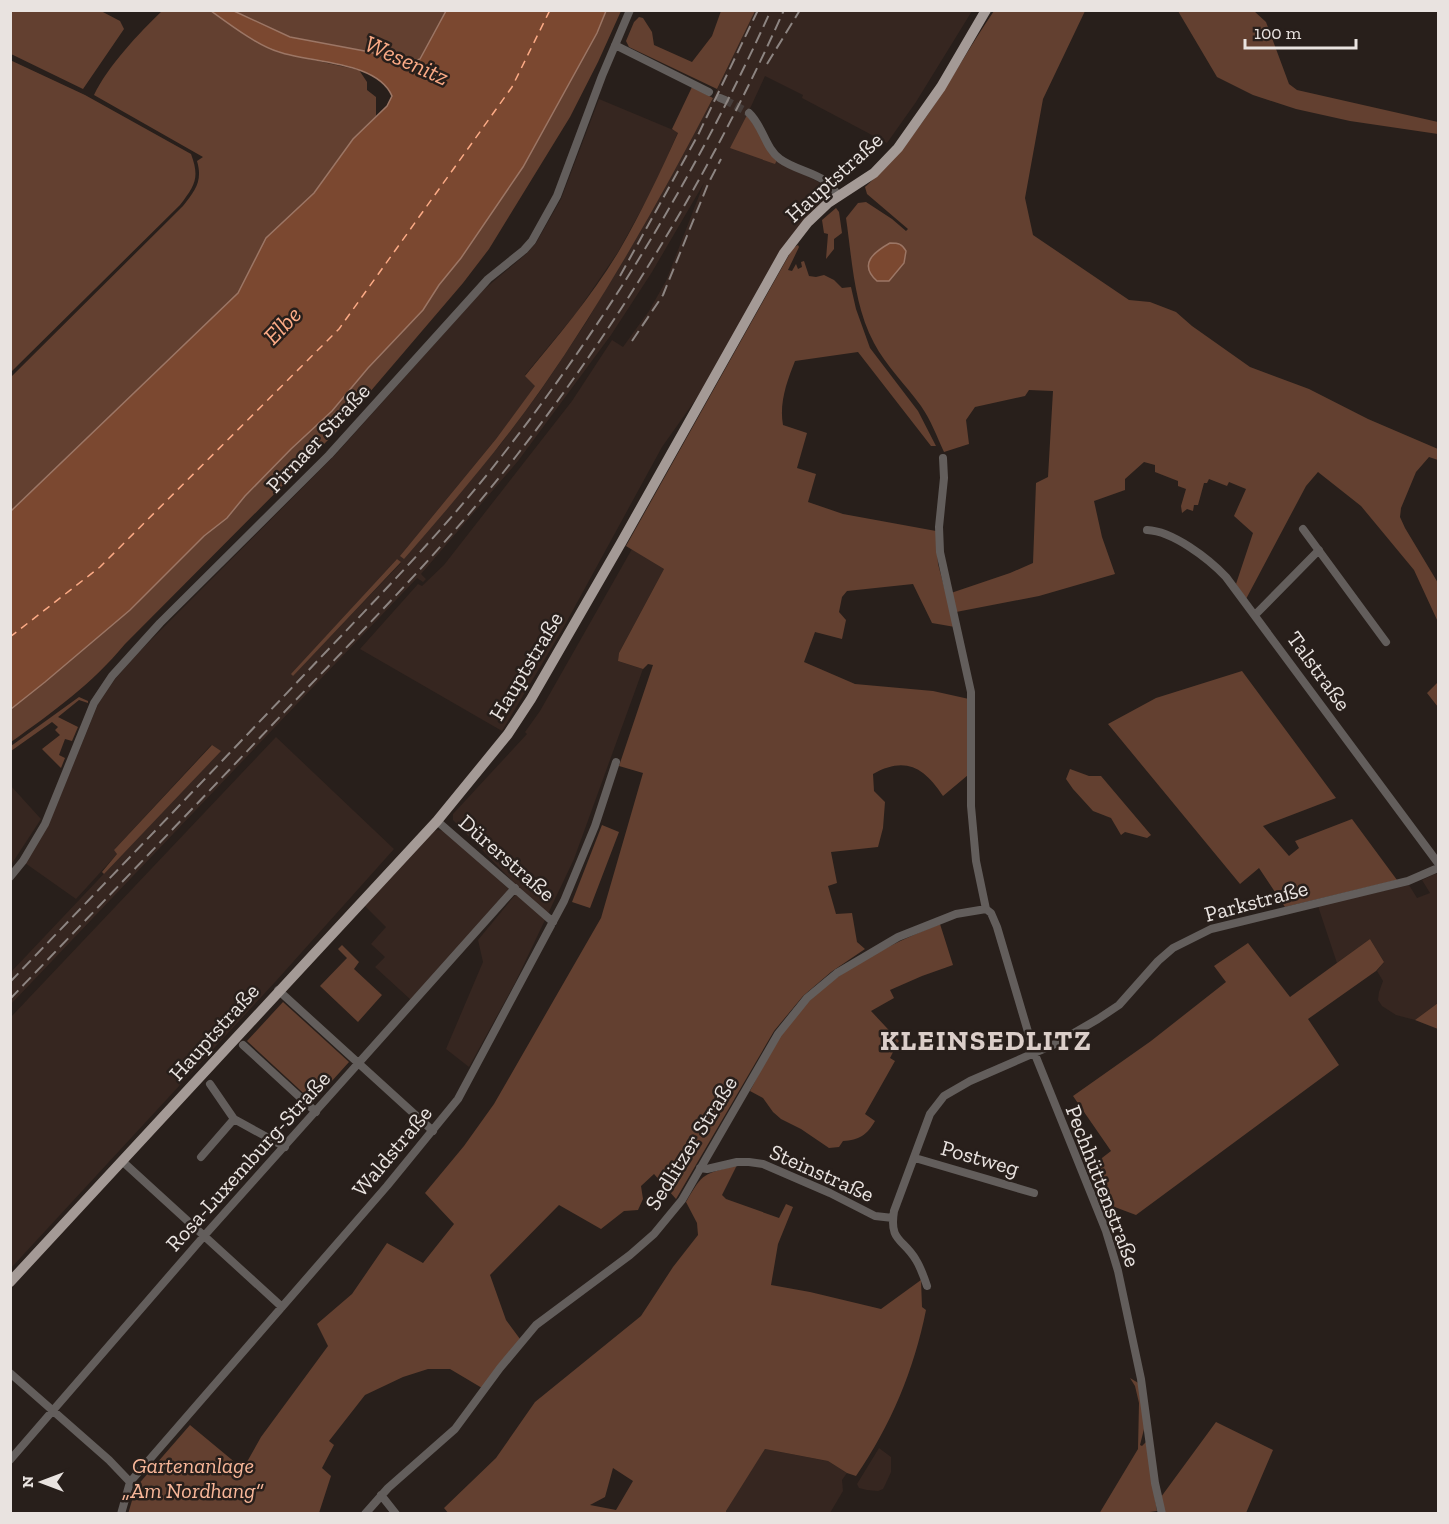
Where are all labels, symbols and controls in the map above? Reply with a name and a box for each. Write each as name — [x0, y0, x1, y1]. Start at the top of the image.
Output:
scale bar — [1245, 12, 1356, 50]
text: 100 m — [1254, 22, 1302, 44]
water label: Wesenitz — [360, 29, 454, 91]
street label: Hauptstraße — [780, 126, 888, 228]
water label: Elbe — [257, 300, 307, 350]
street label: Pirnaer Straße — [260, 378, 376, 498]
street label: Hauptstraße — [483, 607, 569, 725]
street label: Talstraße — [1281, 626, 1357, 716]
street label: Dürerstraße — [453, 809, 561, 907]
street label: Parkstraße — [1201, 874, 1311, 928]
street label: Hauptstraße — [163, 978, 265, 1086]
district label: KLEINSEDLITZ — [880, 1024, 1092, 1057]
street label: Rosa-Luxemburg-Straße — [160, 1065, 336, 1257]
street label: Sedlitzer Straße — [639, 1071, 743, 1215]
street label: Waldstraße — [346, 1100, 438, 1202]
street label: Pechhüttenstraße — [1060, 1101, 1146, 1271]
street label: Postweg — [938, 1134, 1022, 1182]
street label: Steinstraße — [766, 1138, 878, 1208]
north arrow — [12, 1452, 72, 1512]
park label: Gartenanlage „Am Nordhang“ — [121, 1452, 265, 1504]
text: N — [18, 1476, 37, 1488]

